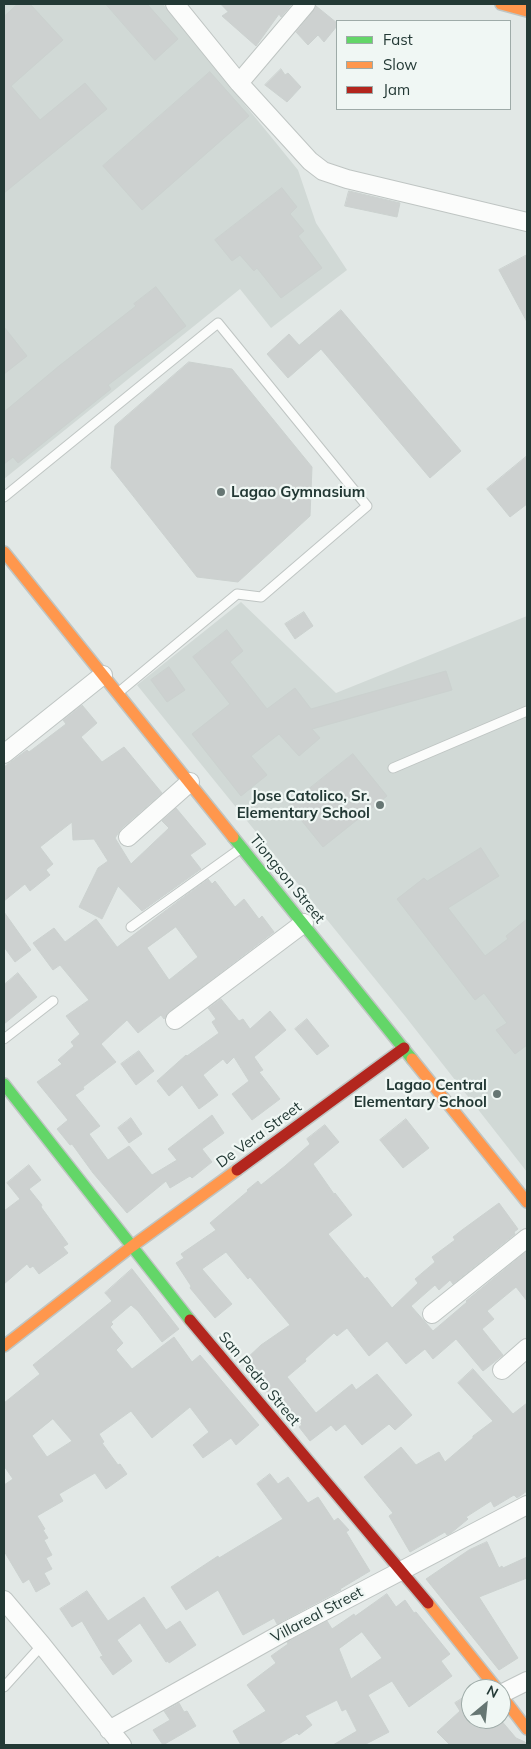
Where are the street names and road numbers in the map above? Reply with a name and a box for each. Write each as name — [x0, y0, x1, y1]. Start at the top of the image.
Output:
street label: Tiongson Street — [246, 831, 328, 927]
street label: De Vera Street — [213, 1098, 305, 1172]
street label: San Pedro Street — [215, 1328, 303, 1430]
street label: Villareal Street — [268, 1583, 366, 1647]

